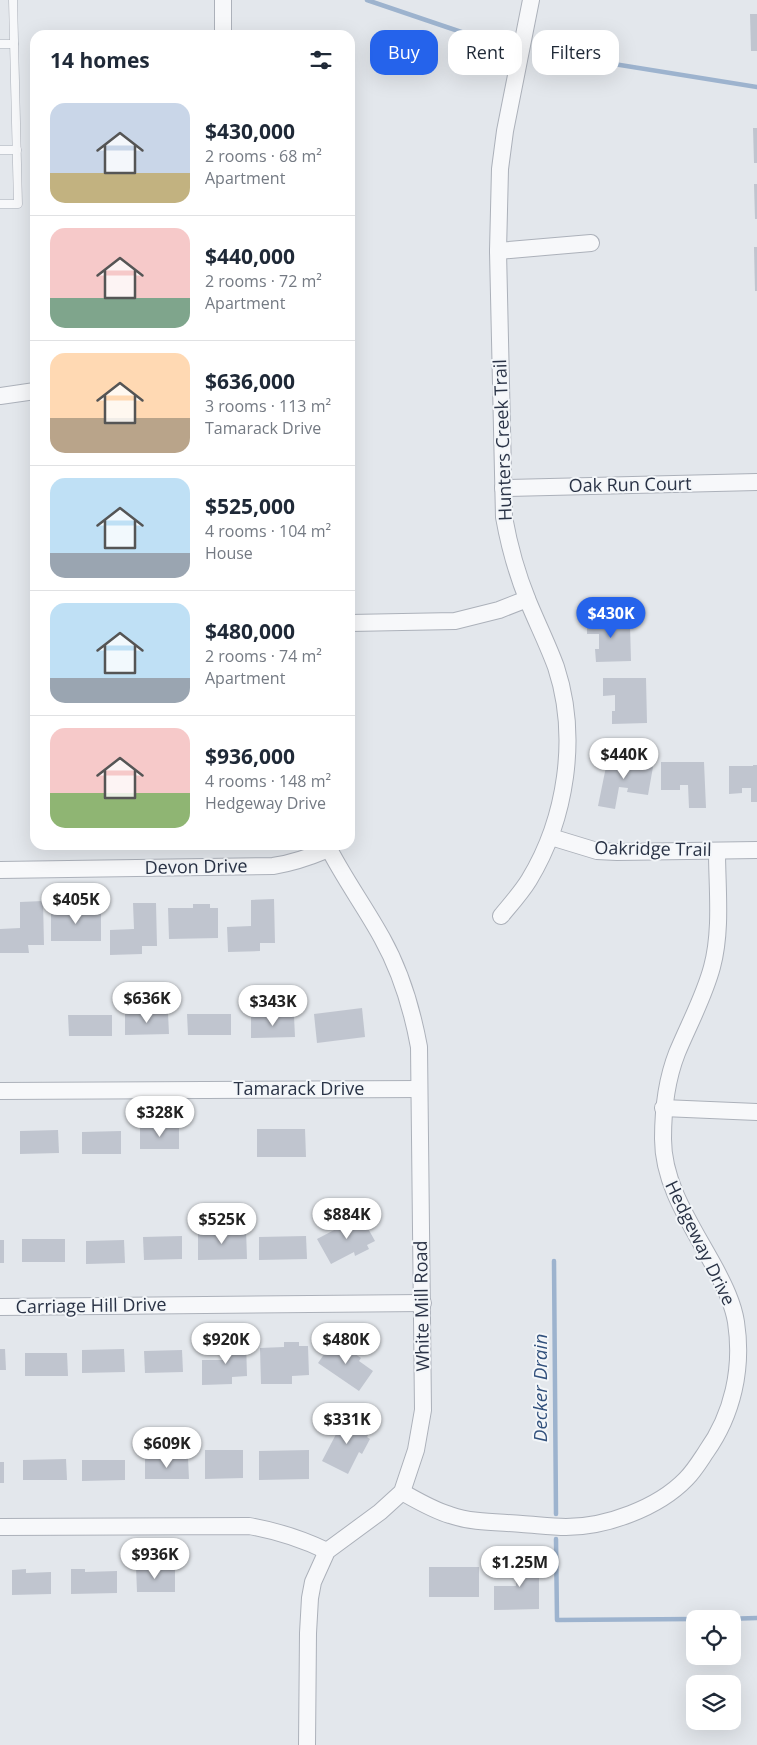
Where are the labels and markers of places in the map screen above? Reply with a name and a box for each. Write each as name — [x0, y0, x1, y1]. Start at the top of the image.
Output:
pin: $430K — [576, 596, 646, 639]
pin: $440K — [589, 738, 659, 780]
pin: $405K — [41, 882, 111, 925]
pin: $636K — [112, 982, 182, 1024]
pin: $343K — [238, 984, 308, 1027]
pin: $328K — [125, 1096, 195, 1138]
pin: $884K — [312, 1198, 382, 1240]
pin: $525K — [187, 1202, 257, 1245]
pin: $920K — [191, 1322, 261, 1365]
pin: $480K — [311, 1322, 381, 1365]
pin: $331K — [312, 1402, 382, 1445]
pin: $609K — [132, 1426, 202, 1469]
pin: $936K — [120, 1538, 190, 1580]
pin: $1.25M — [479, 1546, 561, 1588]

